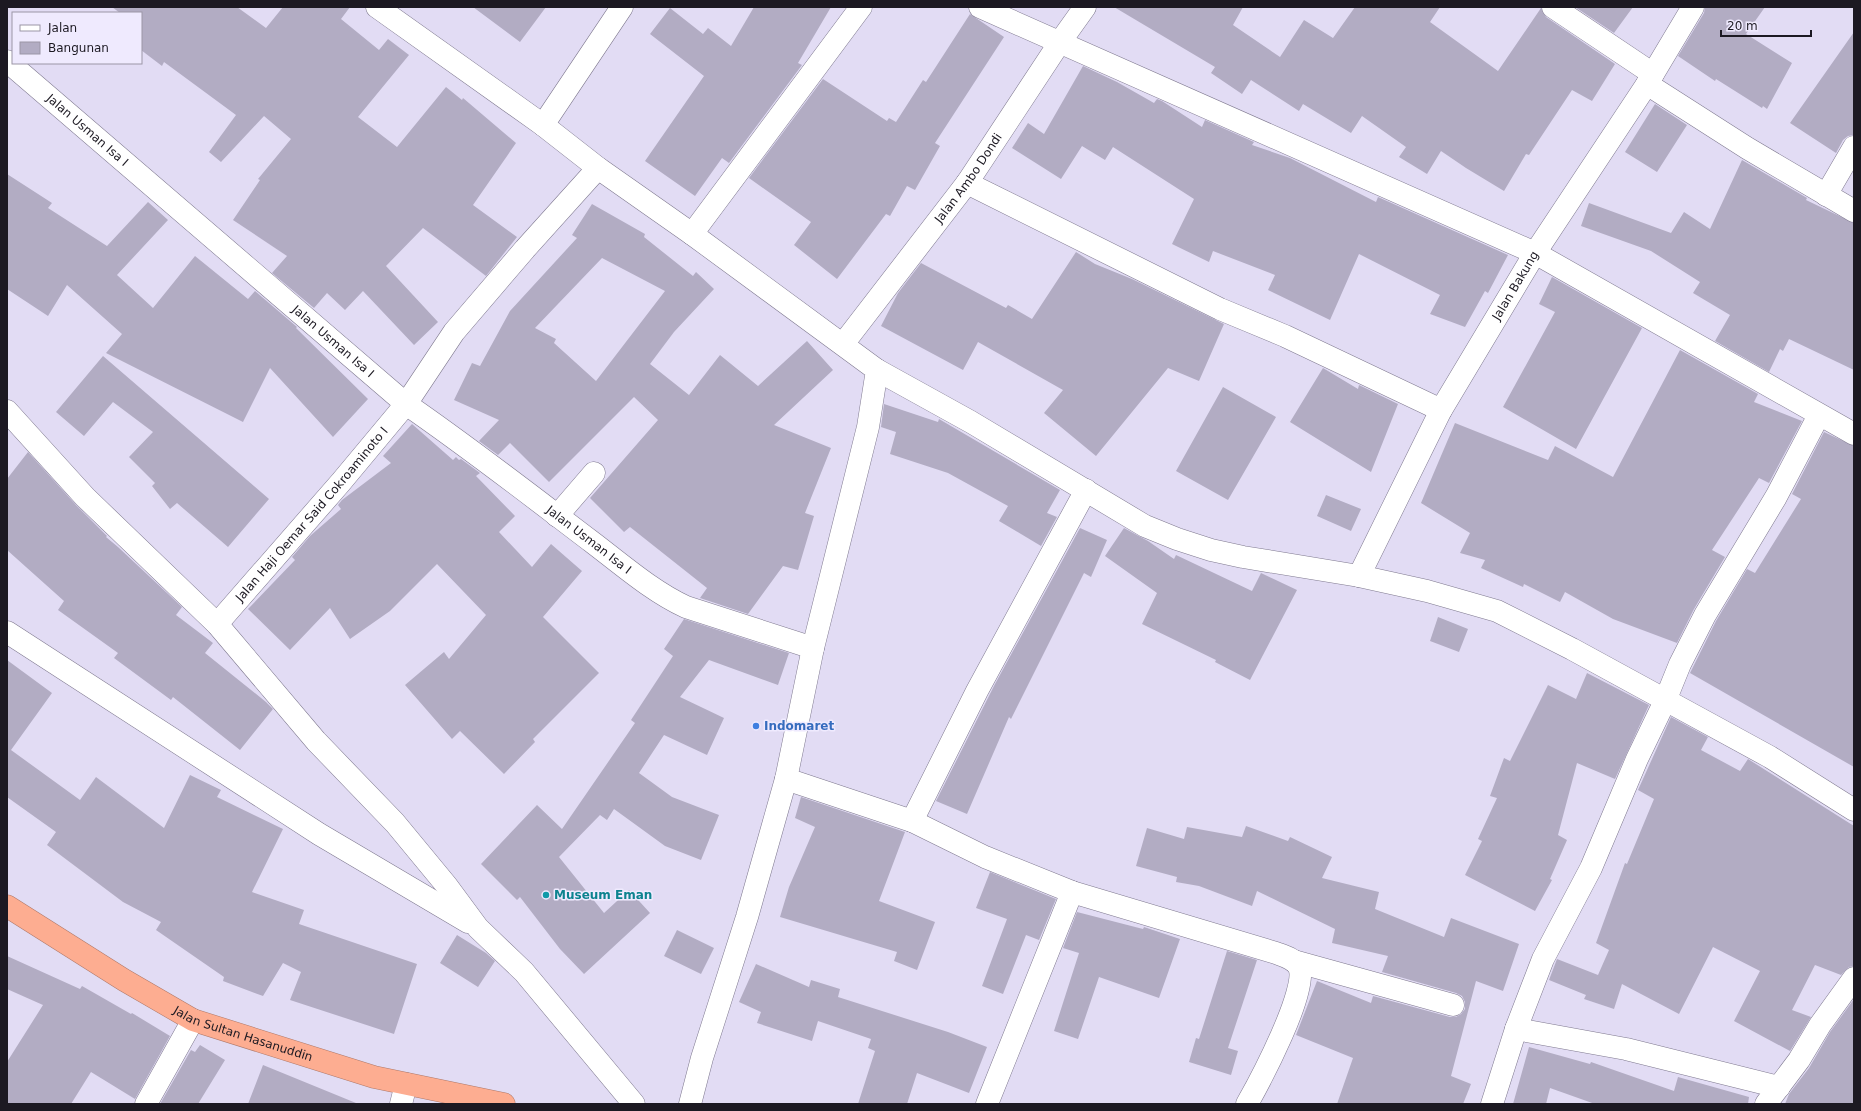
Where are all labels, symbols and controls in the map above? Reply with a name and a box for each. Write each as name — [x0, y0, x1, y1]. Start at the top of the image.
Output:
legend — [12, 12, 142, 64]
scale bar — [1721, 12, 1811, 38]
text: 20 m — [1727, 19, 1758, 33]
text: Jalan — [47, 21, 77, 35]
text: Bangunan — [48, 41, 109, 55]
street label: Jalan Usman Isa I — [43, 91, 131, 169]
street label: Jalan Ambo Dondi — [931, 131, 1005, 227]
street label: Jalan Bakung — [1489, 249, 1541, 324]
street label: Jalan Usman Isa I — [289, 302, 377, 380]
street label: Jalan Haji Oemar Said Cokroaminoto I — [232, 424, 391, 605]
street label: Jalan Usman Isa I — [543, 502, 634, 577]
place label: Indomaret — [764, 719, 835, 733]
marker: Indomaret — [751, 721, 761, 731]
place label: Museum Eman — [554, 888, 652, 902]
marker: Museum Eman — [541, 890, 551, 900]
street label: Jalan Sultan Hasanuddin — [170, 1003, 314, 1064]

